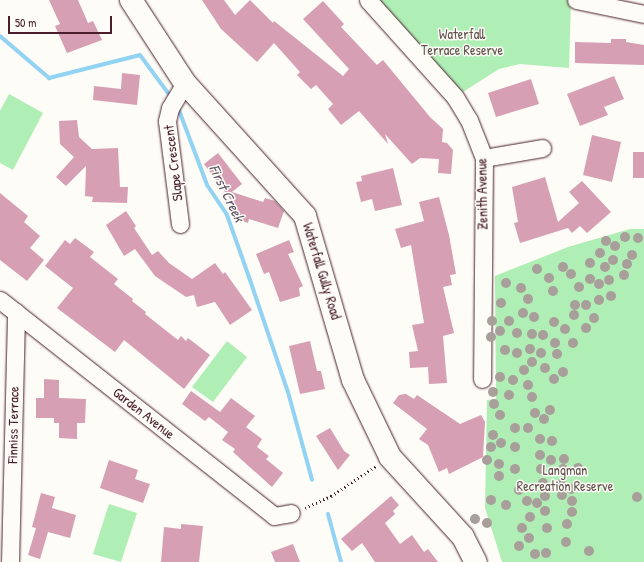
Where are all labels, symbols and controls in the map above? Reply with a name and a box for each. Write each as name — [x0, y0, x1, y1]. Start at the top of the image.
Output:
scale bar — [10, 8, 114, 34]
text: 50 m — [15, 14, 36, 31]
park label: Waterfall Terrace Reserve — [421, 26, 503, 58]
street label: Slape Crescent — [160, 124, 186, 202]
street label: Zenith Avenue — [473, 158, 491, 230]
water label: First Creek — [205, 162, 249, 224]
street label: Waterfall Gully Road — [299, 221, 345, 321]
street label: Garden Avenue — [110, 384, 178, 442]
street label: Finniss Terrace — [4, 386, 22, 464]
park label: Langman Recreation Reserve — [517, 462, 613, 494]

